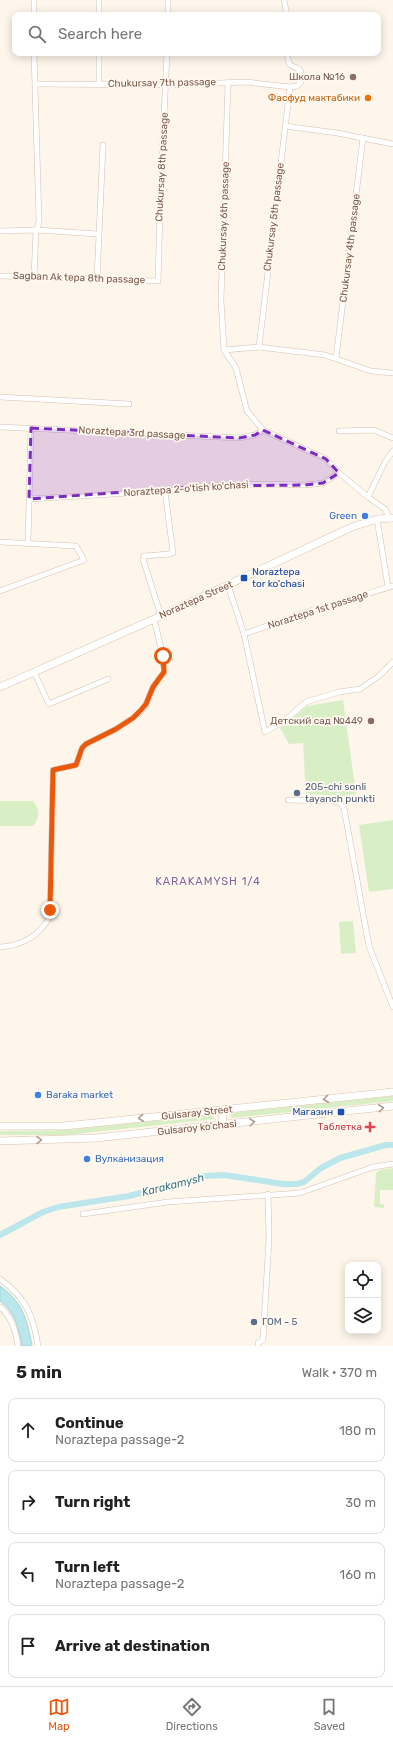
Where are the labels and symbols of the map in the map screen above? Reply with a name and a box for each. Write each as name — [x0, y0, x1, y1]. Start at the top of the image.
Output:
place label: Школа №16 — [289, 71, 345, 83]
marker: Школа №16 — [348, 72, 358, 82]
street label: Chukursay 7th passage — [108, 76, 217, 90]
place label: Фасфуд мактабики — [268, 92, 360, 104]
marker: Фасфуд мактабики — [363, 93, 373, 103]
street label: Chukursay 8th passage — [153, 112, 171, 222]
street label: Chukursay 6th passage — [216, 161, 232, 271]
street label: Chukursay 5th passage — [261, 162, 287, 272]
street label: Chukursay 4th passage — [337, 193, 363, 303]
street label: Sagban Ak tepa 8th passage — [13, 270, 146, 286]
street label: Noraztepa 3rd passage — [78, 424, 186, 442]
street label: Noraztepa 2-o'tish ko'chasi — [123, 479, 249, 499]
place label: Green — [329, 510, 357, 522]
marker: Green — [360, 511, 370, 521]
place label: Noraztepa tor ko'chasi — [252, 566, 305, 590]
marker: Noraztepa tor ko'chasi — [239, 573, 249, 583]
street label: Noraztepa Street — [157, 578, 235, 622]
street label: Noraztepa 1st passage — [266, 588, 370, 632]
route start — [154, 647, 172, 665]
place label: Детский сад №449 — [270, 715, 363, 727]
marker: Детский сад №449 — [366, 716, 376, 726]
place label: 205-chi sonli tayanch punkti — [305, 781, 375, 805]
marker: 205-chi sonli tayanch punkti — [292, 788, 302, 798]
district label: KARAKAMYSH 1/4 — [155, 875, 261, 888]
route end — [41, 901, 59, 919]
place label: Baraka market — [46, 1089, 113, 1101]
marker: Baraka market — [33, 1090, 43, 1100]
one-way arrow — [323, 1094, 329, 1103]
street label: Gulsaray Street — [161, 1103, 233, 1123]
one-way arrow — [378, 1103, 384, 1112]
place label: Магазин — [292, 1106, 333, 1118]
marker: Магазин — [336, 1107, 346, 1117]
one-way arrow — [138, 1114, 144, 1123]
one-way arrow — [249, 1117, 255, 1126]
street label: Gulsaroy ko'chasi — [157, 1118, 237, 1138]
place label: Таблетка — [317, 1121, 362, 1133]
marker: Таблетка — [365, 1122, 375, 1132]
one-way arrow — [36, 1136, 42, 1144]
place label: Вулканизация — [95, 1153, 164, 1165]
marker: Вулканизация — [82, 1154, 92, 1164]
water label: Karakamysh — [141, 1171, 206, 1199]
place label: ГОМ - 5 — [262, 1316, 298, 1328]
marker: ГОМ - 5 — [249, 1317, 259, 1327]

